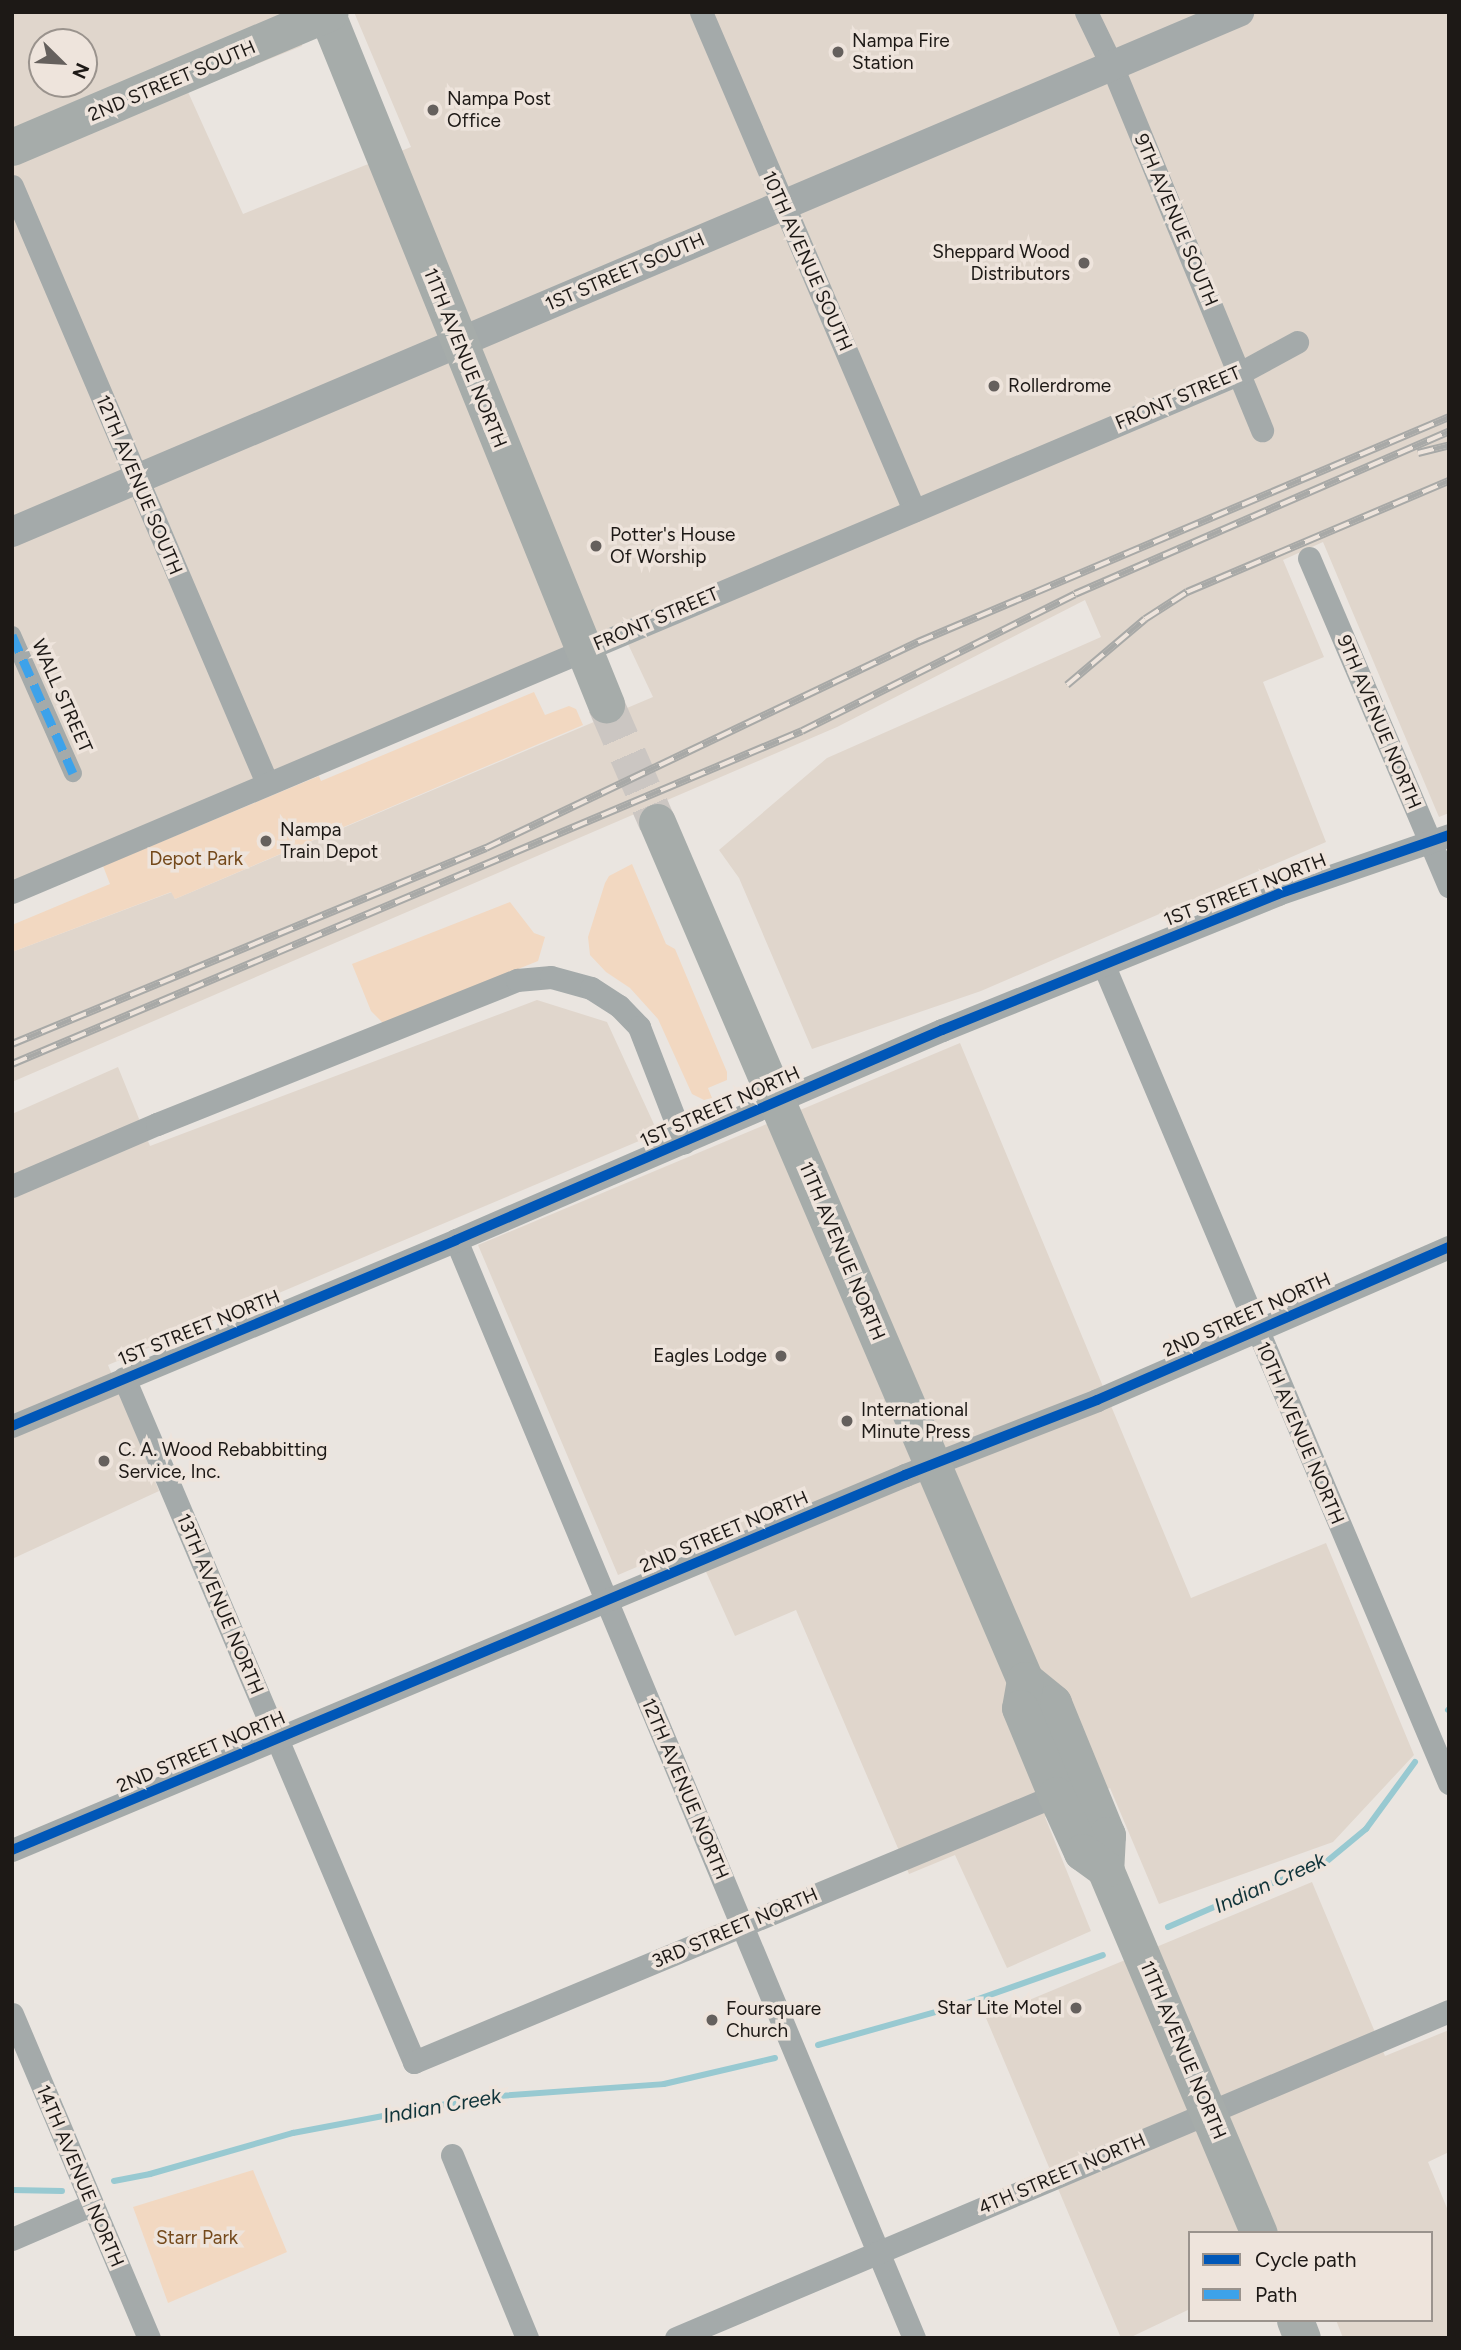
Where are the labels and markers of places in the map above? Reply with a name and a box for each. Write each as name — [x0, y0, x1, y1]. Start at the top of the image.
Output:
place label: Nampa Fire Station — [852, 30, 950, 74]
marker: Nampa Fire Station — [830, 44, 846, 60]
place label: Nampa Post Office — [447, 88, 551, 132]
marker: Nampa Post Office — [425, 102, 441, 118]
place label: Sheppard Wood Distributors — [932, 241, 1070, 285]
marker: Sheppard Wood Distributors — [1076, 255, 1092, 271]
place label: Rollerdrome — [1008, 375, 1111, 397]
marker: Rollerdrome — [986, 378, 1002, 394]
place label: Potter's House Of Worship — [610, 524, 735, 568]
marker: Potter's House Of Worship — [588, 538, 604, 554]
place label: Nampa Train Depot — [280, 819, 378, 863]
marker: Nampa Train Depot — [258, 833, 274, 849]
place label: Eagles Lodge — [653, 1345, 767, 1367]
marker: Eagles Lodge — [773, 1348, 789, 1364]
place label: International Minute Press — [861, 1399, 970, 1443]
marker: International Minute Press — [839, 1413, 855, 1429]
place label: C. A. Wood Rebabbitting Service, Inc. — [118, 1439, 327, 1483]
marker: C. A. Wood Rebabbitting Service, Inc. — [96, 1453, 112, 1469]
place label: Star Lite Motel — [937, 1997, 1062, 2019]
place label: Foursquare Church — [726, 1998, 821, 2042]
marker: Star Lite Motel — [1068, 2000, 1084, 2016]
marker: Foursquare Church — [704, 2012, 720, 2028]

